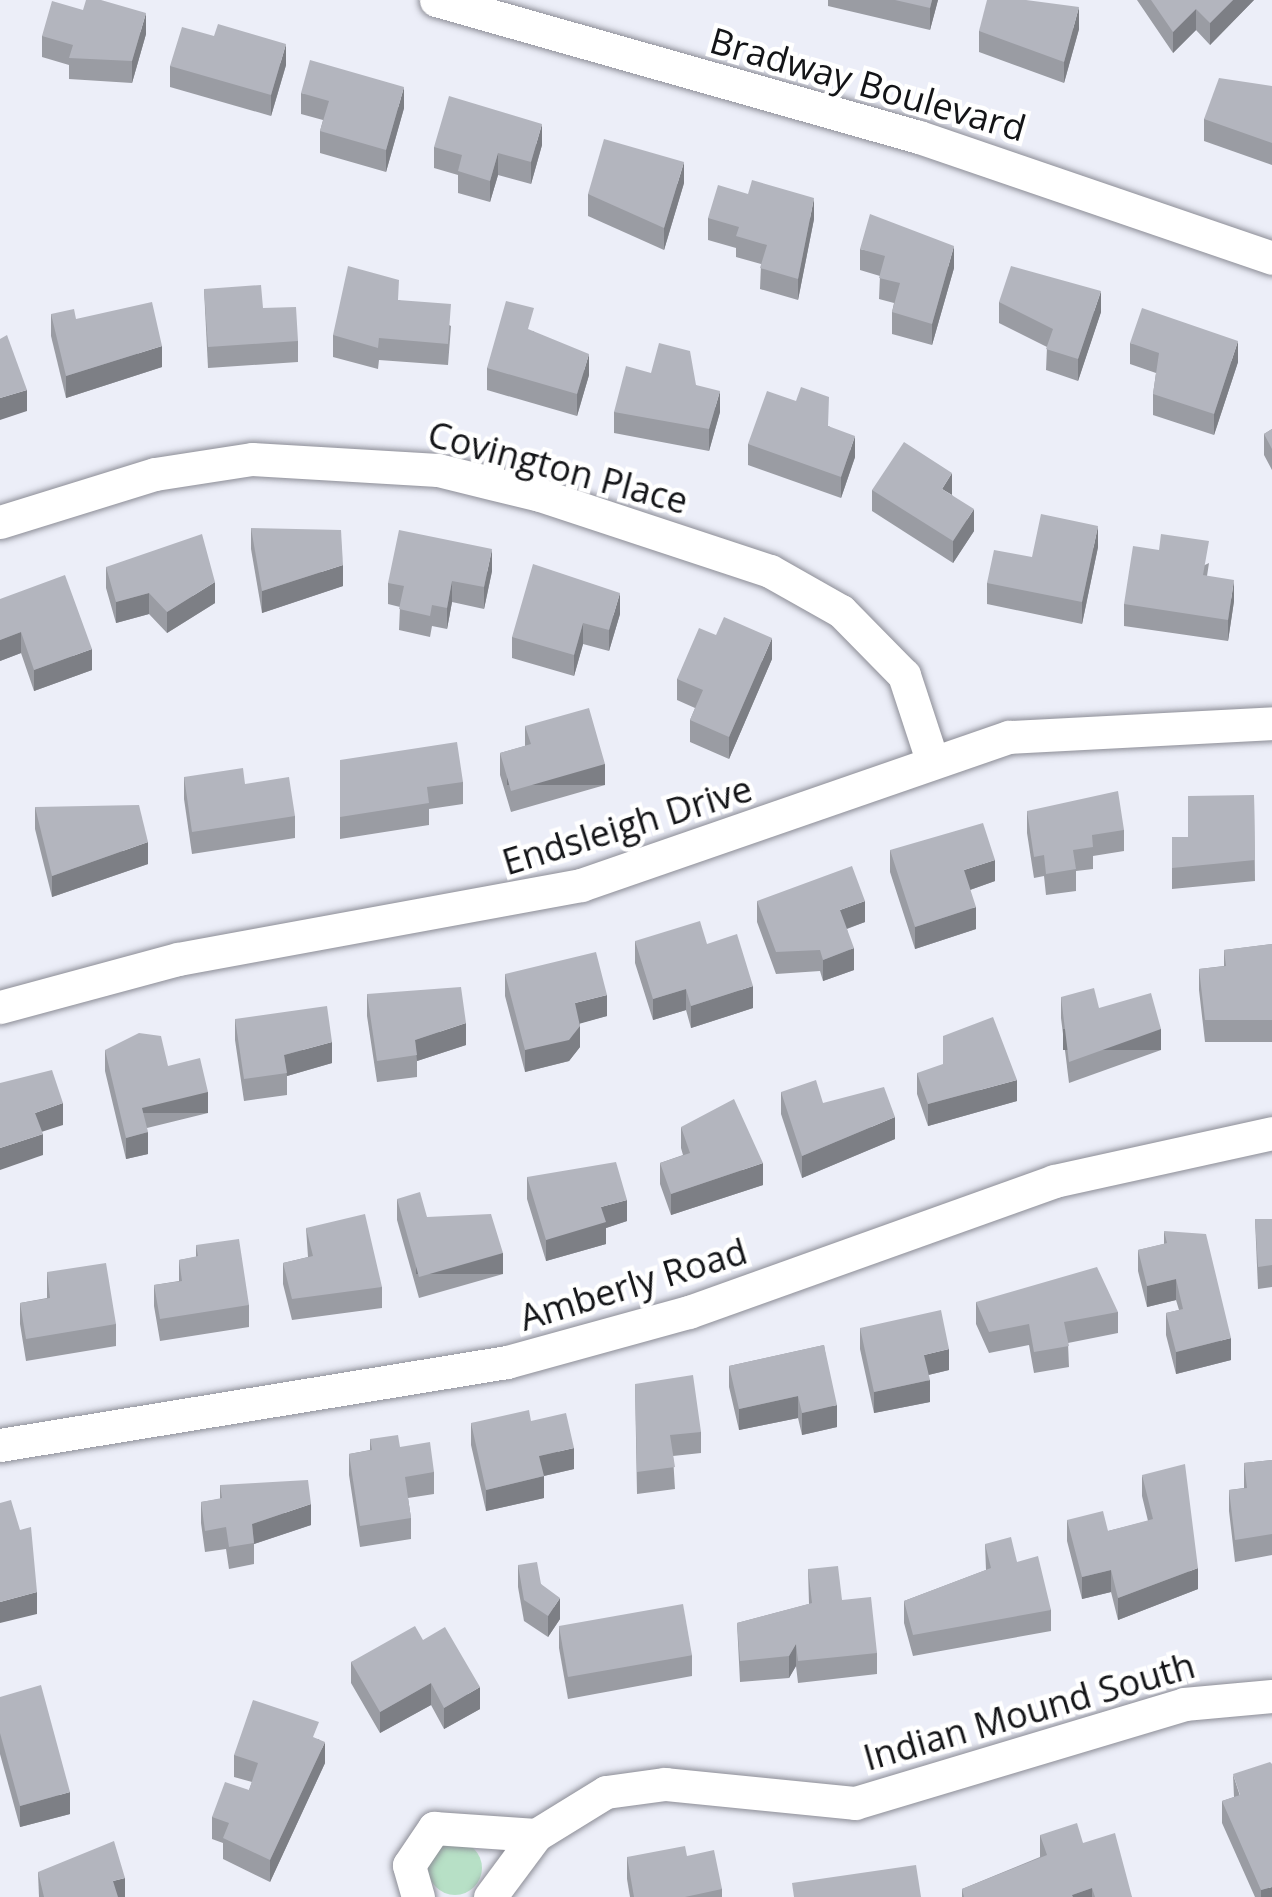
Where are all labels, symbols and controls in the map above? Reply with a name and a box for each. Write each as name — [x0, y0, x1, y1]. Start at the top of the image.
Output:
street label: Bradway Boulevard — [705, 18, 1031, 150]
street label: Covington Place — [423, 412, 693, 522]
street label: Endsleigh Drive — [497, 767, 757, 883]
street label: Amberly Road — [514, 1229, 752, 1339]
street label: Indian Mound South — [858, 1643, 1200, 1779]

